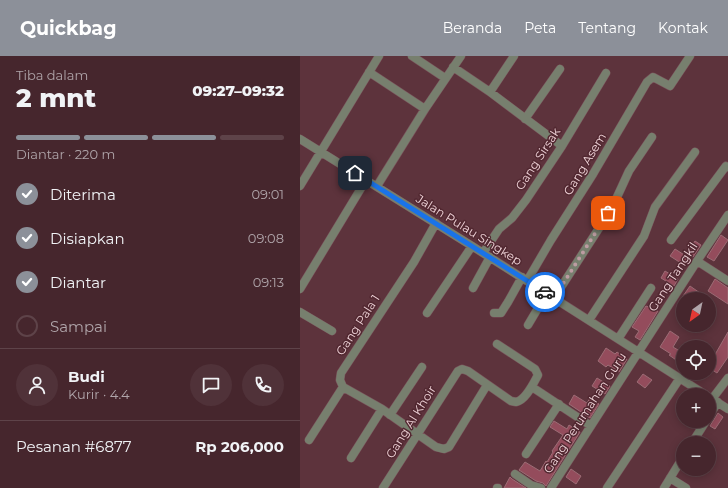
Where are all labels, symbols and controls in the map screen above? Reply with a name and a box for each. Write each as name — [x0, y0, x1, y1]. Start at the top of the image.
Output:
text: Quickbag — [20, 17, 116, 40]
text: Beranda — [443, 19, 502, 37]
text: Peta — [524, 19, 556, 37]
text: Tentang — [578, 19, 636, 37]
text: Kontak — [658, 19, 708, 37]
text: Tiba dalam — [16, 67, 88, 83]
text: 09:27–09:32 — [192, 81, 284, 100]
text: 2 mnt — [16, 82, 96, 114]
street label: Gang Sirsak — [512, 124, 564, 193]
street label: Gang Asem — [560, 130, 609, 198]
text: Diantar · 220 m — [16, 146, 115, 162]
pin — [338, 156, 372, 190]
icon: home — [344, 162, 366, 184]
icon: check — [16, 183, 38, 205]
text: Diterima — [50, 185, 116, 204]
text: 09:01 — [251, 186, 284, 202]
street label: Jalan Pulau Singkep — [413, 190, 525, 268]
pin — [591, 196, 625, 230]
icon: bag — [597, 202, 619, 224]
icon: check — [16, 227, 38, 249]
text: Disiapkan — [50, 229, 125, 248]
text: 09:08 — [248, 230, 284, 246]
street label: Gang Tangkil — [645, 239, 700, 314]
icon: check — [16, 271, 38, 293]
courier — [525, 272, 565, 312]
text: Diantar — [50, 273, 106, 292]
text: 09:13 — [253, 274, 284, 290]
icon: car — [534, 281, 556, 303]
street label: Gang Pala 1 — [332, 292, 383, 358]
north arrow — [676, 292, 716, 332]
map controls — [676, 292, 716, 476]
text: Sampai — [50, 317, 107, 336]
button: locate — [676, 340, 716, 380]
street label: Gang Perumahan Guru — [540, 350, 629, 476]
button: person — [16, 364, 58, 406]
button: chat — [190, 364, 232, 406]
button: phone — [242, 364, 284, 406]
text: Budi — [68, 367, 105, 386]
street label: Gang Al Khoir — [382, 382, 439, 461]
text: Kurir · 4.4 — [68, 386, 130, 402]
button: + — [676, 388, 716, 428]
button: − — [676, 436, 716, 476]
text: Pesanan #6877 — [16, 437, 132, 456]
text: Rp 206,000 — [195, 437, 284, 456]

